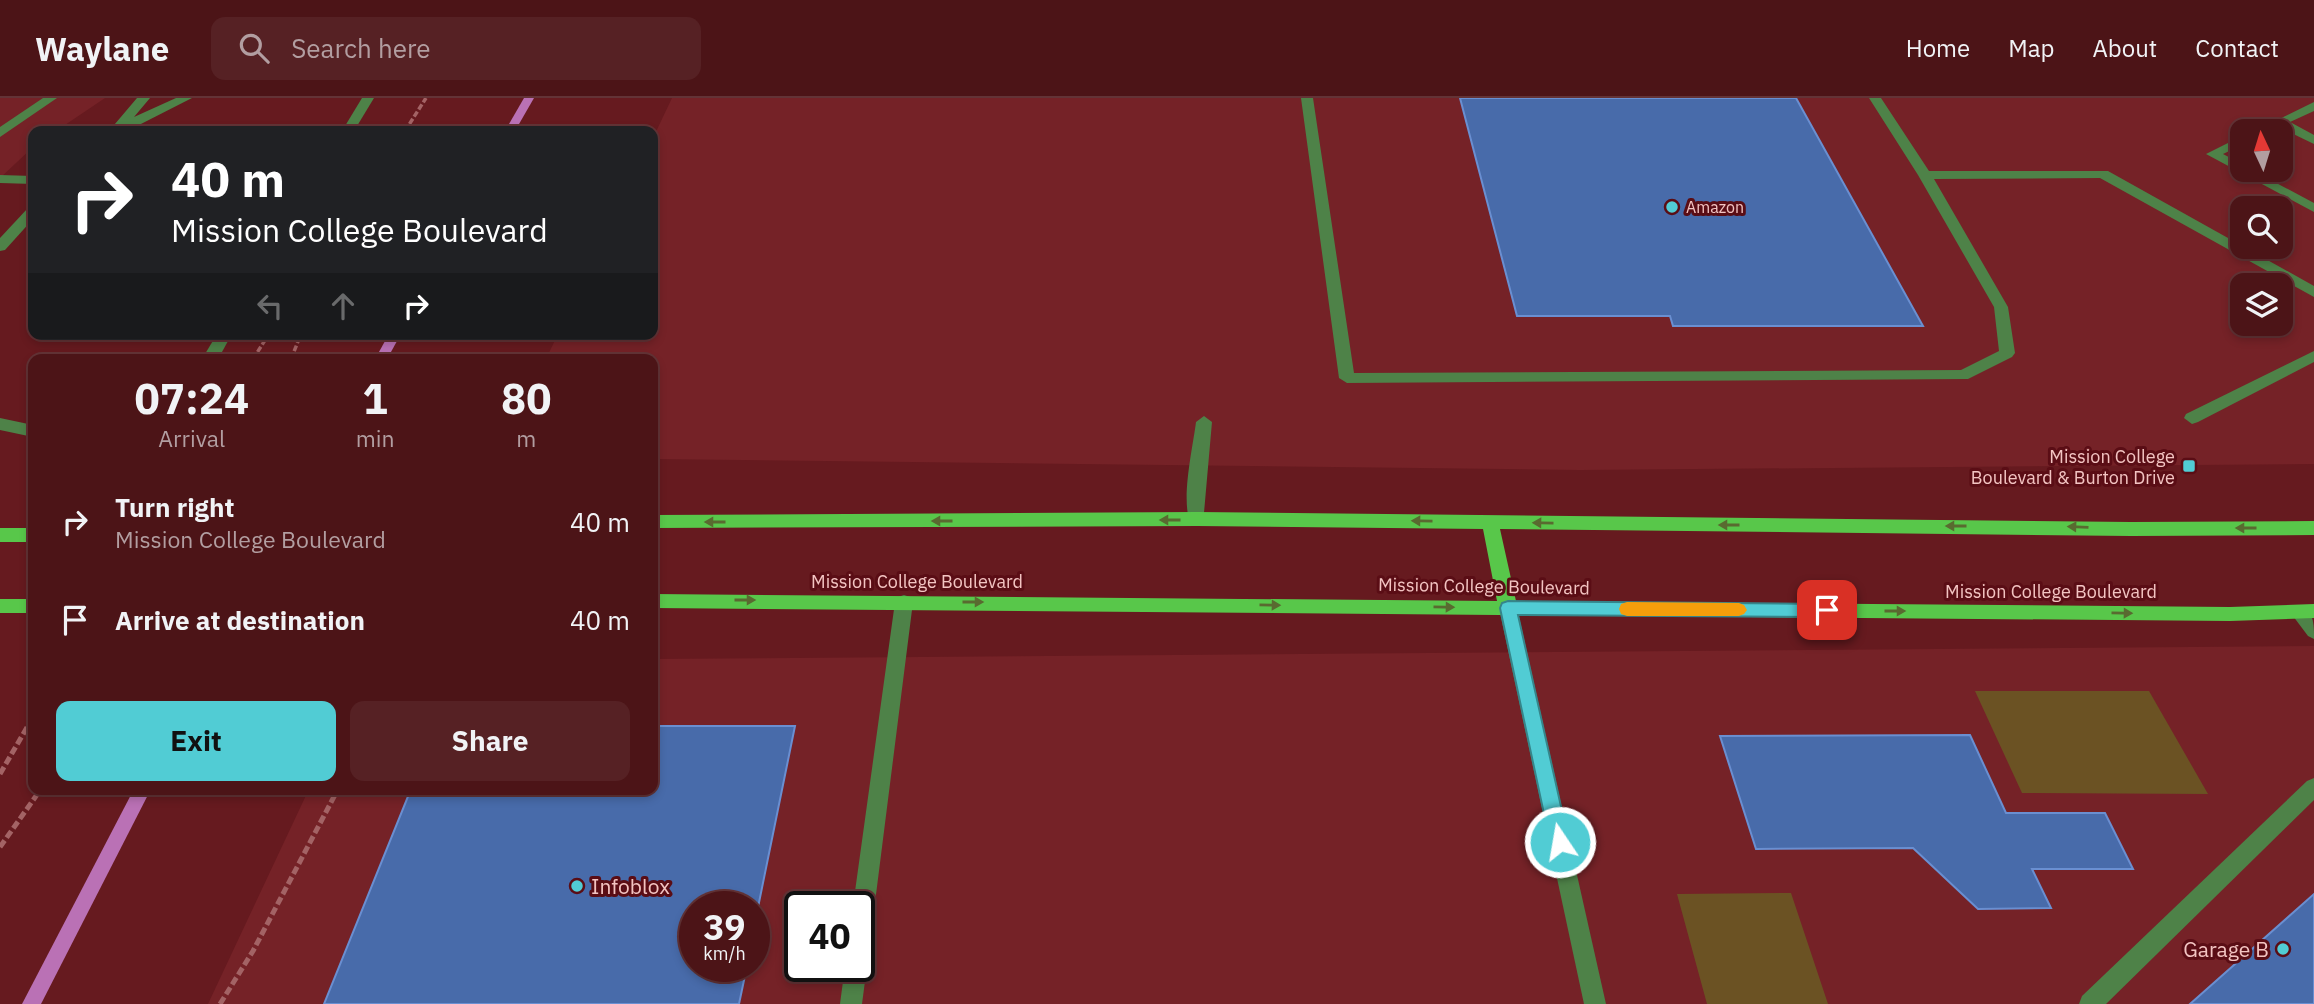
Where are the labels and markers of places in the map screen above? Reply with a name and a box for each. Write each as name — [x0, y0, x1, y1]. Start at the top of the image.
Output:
place label: Amazon — [1686, 197, 1744, 217]
marker: Amazon — [1664, 199, 1680, 215]
place label: Mission College Boulevard & Burton Drive — [1971, 445, 2175, 489]
marker: Mission College Boulevard & Burton Drive — [2181, 458, 2197, 474]
pin — [1797, 580, 1857, 640]
place label: Infoblox — [591, 872, 670, 900]
marker: Infoblox — [569, 878, 585, 894]
place label: Garage B — [2183, 935, 2269, 963]
marker: Garage B — [2275, 941, 2291, 957]

